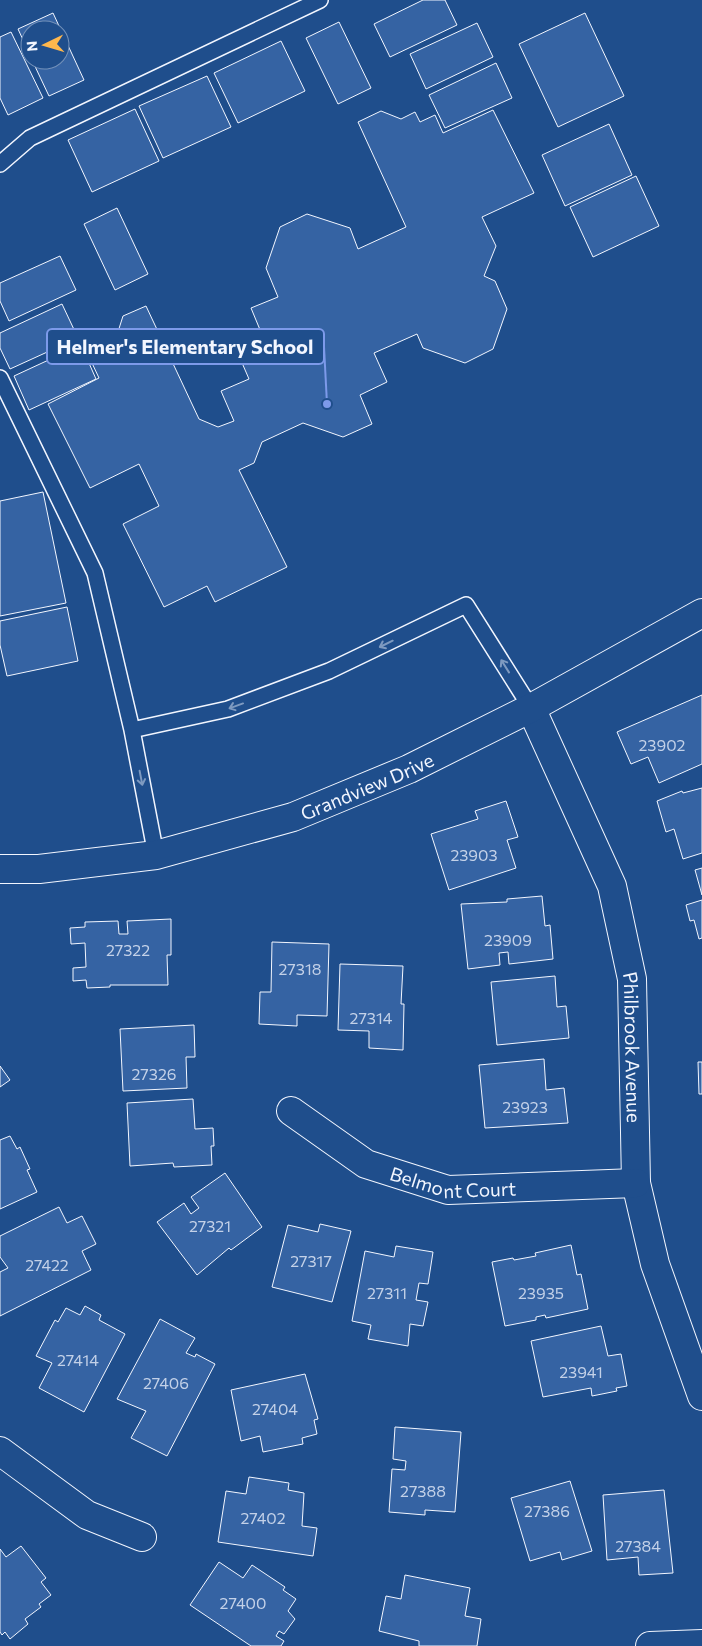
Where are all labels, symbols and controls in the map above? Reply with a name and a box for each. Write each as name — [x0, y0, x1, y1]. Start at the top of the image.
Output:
north arrow — [20, 20, 70, 70]
text: N — [23, 40, 40, 52]
callout: Helmer's Elementary School — [47, 329, 324, 364]
text: Helmer's Elementary School — [57, 334, 314, 358]
one-way arrow — [379, 640, 394, 649]
one-way arrow — [500, 660, 510, 674]
one-way arrow — [228, 702, 244, 711]
house number: 23902 — [639, 735, 686, 754]
street label: Grandview Drive — [297, 747, 437, 824]
one-way arrow — [136, 769, 146, 785]
house number: 23903 — [450, 845, 498, 864]
house number: 23909 — [484, 930, 532, 949]
house number: 27322 — [106, 940, 150, 959]
house number: 27318 — [279, 959, 321, 978]
street label: Philbrook Avenue — [619, 969, 646, 1123]
house number: 27314 — [350, 1008, 393, 1027]
house number: 27326 — [132, 1064, 176, 1083]
house number: 23923 — [502, 1097, 548, 1116]
street label: Belmont Court — [388, 1161, 517, 1202]
house number: 27321 — [189, 1216, 231, 1235]
house number: 27317 — [290, 1251, 332, 1270]
house number: 27422 — [25, 1255, 69, 1274]
house number: 27311 — [367, 1283, 407, 1302]
house number: 23935 — [518, 1283, 564, 1302]
house number: 27414 — [57, 1350, 99, 1369]
house number: 23941 — [559, 1362, 603, 1381]
house number: 27406 — [143, 1373, 189, 1392]
house number: 27404 — [252, 1399, 298, 1418]
house number: 27388 — [400, 1481, 446, 1500]
house number: 27386 — [524, 1501, 570, 1520]
house number: 27402 — [240, 1508, 286, 1527]
house number: 27384 — [615, 1536, 661, 1555]
house number: 27400 — [220, 1593, 266, 1612]

